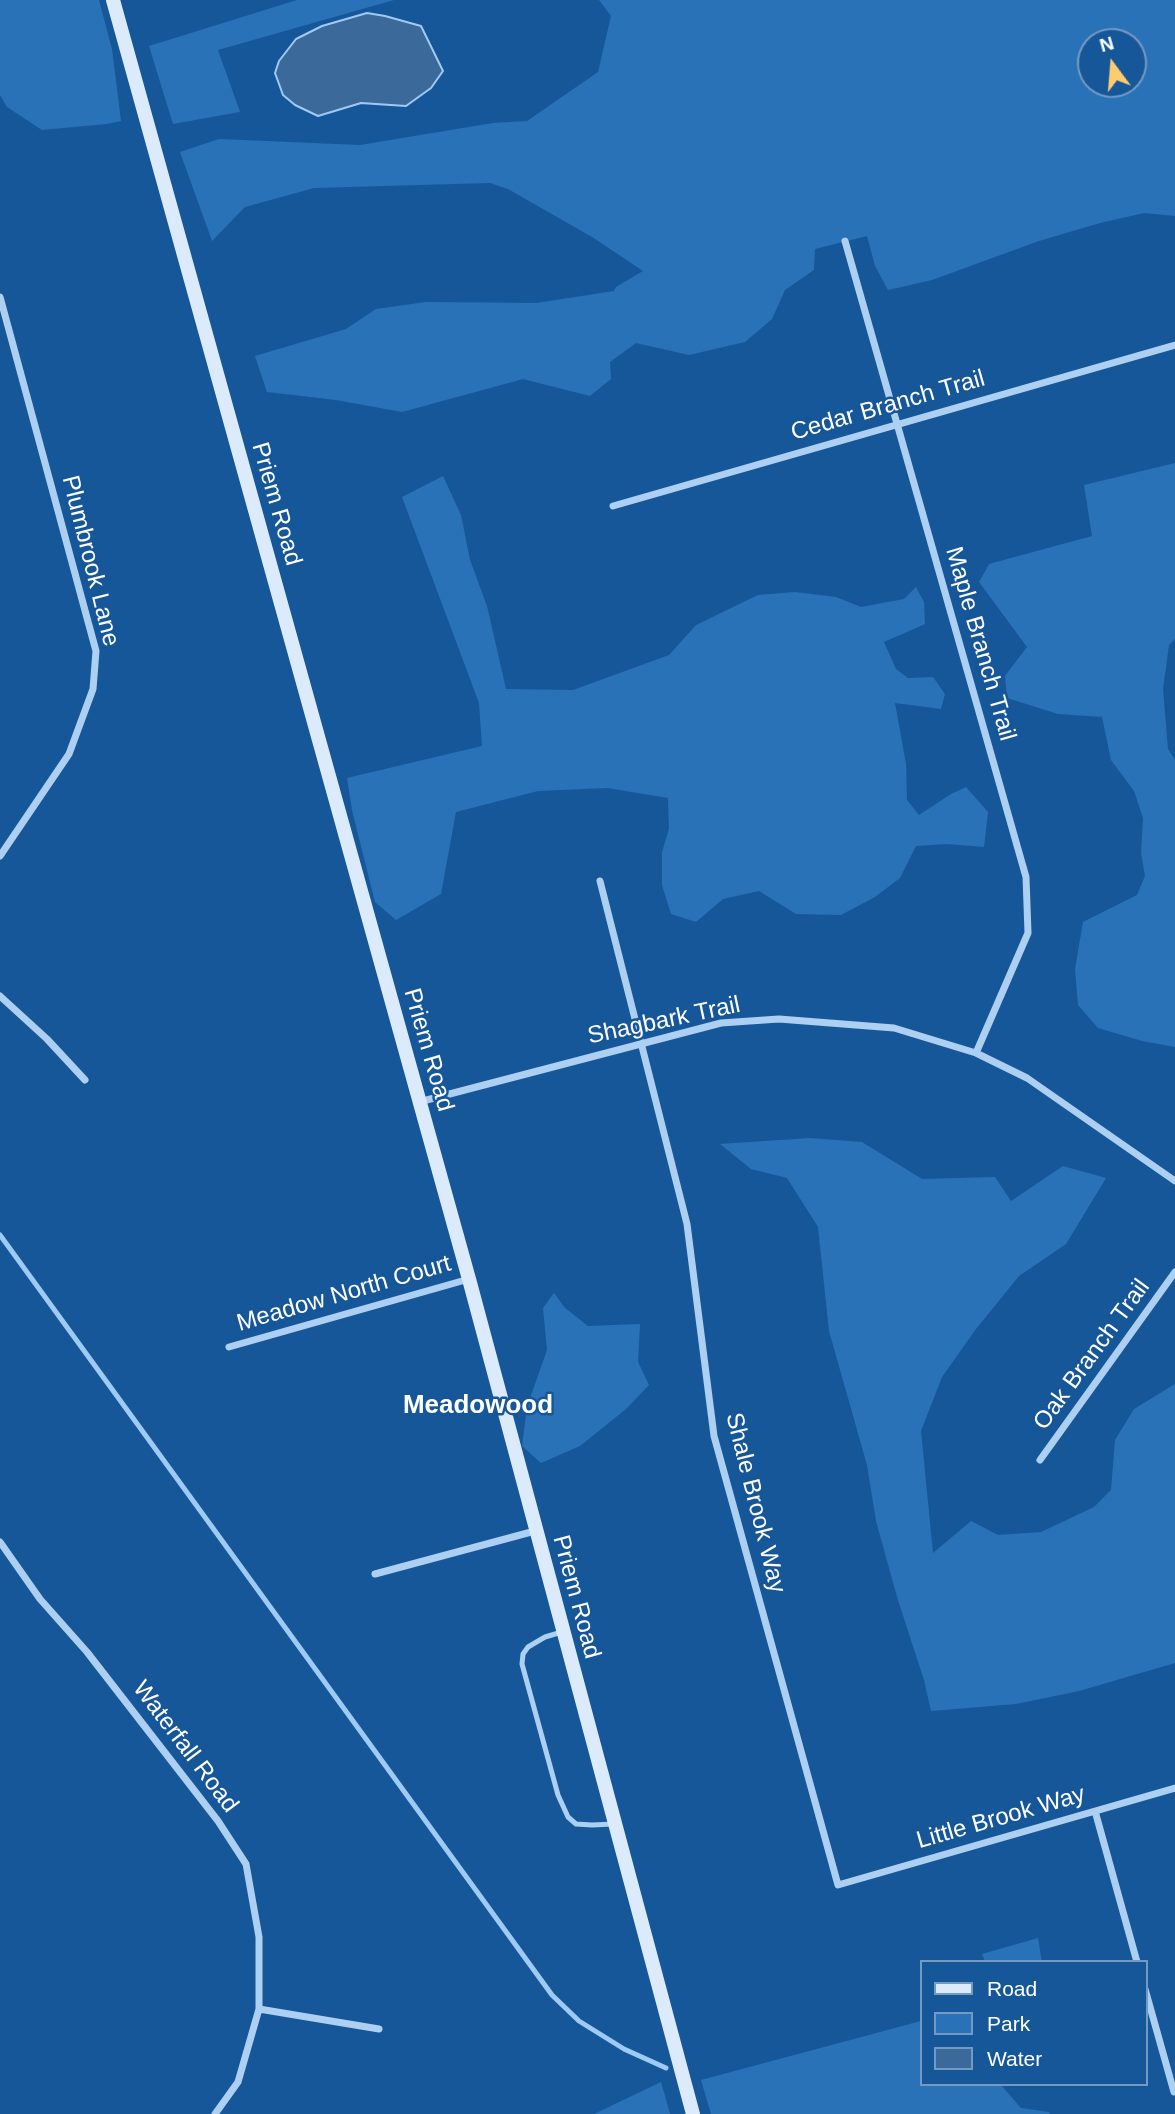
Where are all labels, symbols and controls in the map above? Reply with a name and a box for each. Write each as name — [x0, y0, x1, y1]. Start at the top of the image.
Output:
north arrow — [1077, 28, 1147, 98]
text: N — [1097, 32, 1116, 56]
street label: Cedar Branch Trail — [788, 365, 988, 447]
street label: Priem Road — [245, 439, 307, 569]
street label: Plumbrook Lane — [55, 473, 125, 649]
street label: Maple Branch Trail — [939, 544, 1021, 744]
street label: Priem Road — [397, 985, 459, 1115]
street label: Shagbark Trail — [585, 991, 743, 1051]
street label: Meadow North Court — [234, 1250, 454, 1338]
street label: Oak Branch Trail — [1028, 1274, 1156, 1436]
district label: Meadowood — [403, 1390, 553, 1422]
street label: Shale Brook Way — [719, 1410, 791, 1596]
street label: Priem Road — [546, 1532, 606, 1662]
street label: Waterfall Road — [126, 1675, 244, 1819]
street label: Little Brook Way — [913, 1780, 1089, 1856]
legend — [920, 1960, 1147, 2086]
text: Road — [987, 1977, 1037, 2000]
text: Park — [987, 2012, 1030, 2035]
text: Water — [987, 2047, 1042, 2070]

